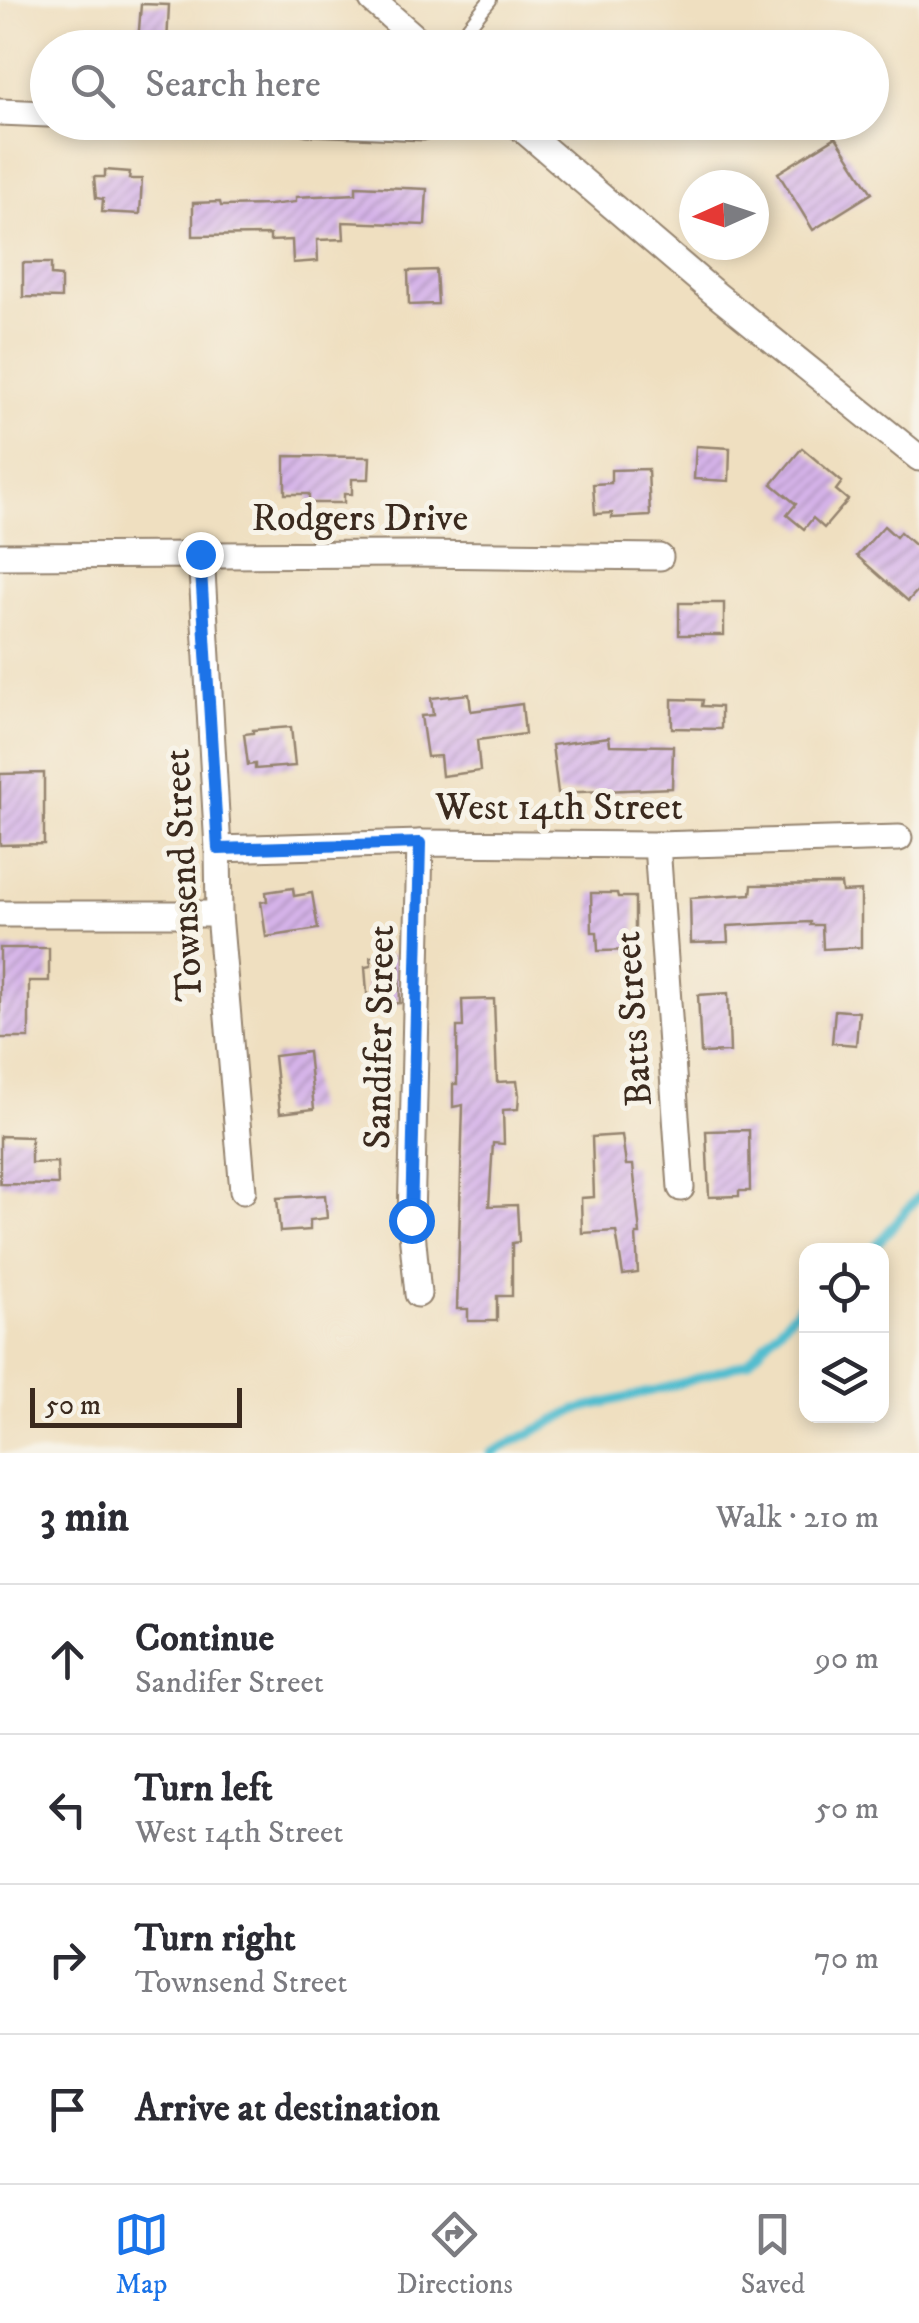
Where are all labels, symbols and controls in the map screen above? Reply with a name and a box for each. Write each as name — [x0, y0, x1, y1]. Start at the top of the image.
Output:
search box — [30, 30, 889, 140]
icon: search — [65, 58, 120, 113]
text: Search here — [145, 61, 321, 109]
north arrow — [679, 170, 769, 260]
street label: Rodgers Drive — [252, 495, 468, 543]
route end — [178, 532, 224, 578]
street label: Townsend Street — [153, 748, 215, 1002]
street label: West 14th Street — [434, 784, 683, 832]
street label: Sandifer Street — [354, 924, 406, 1150]
street label: Batts Street — [604, 930, 664, 1108]
route start — [389, 1198, 435, 1244]
map controls — [799, 1243, 889, 1423]
button: locate — [799, 1243, 889, 1333]
button: layers — [799, 1333, 889, 1423]
scale bar — [30, 1383, 242, 1428]
text: 50 m — [45, 1388, 101, 1423]
text: 3 min — [40, 1492, 129, 1544]
text: Walk · 210 m — [716, 1498, 879, 1538]
text: Continue — [135, 1615, 274, 1663]
icon: ahead — [40, 1632, 95, 1687]
text: 90 m — [815, 1639, 879, 1679]
text: Sandifer Street — [135, 1663, 324, 1703]
text: Turn left — [135, 1765, 273, 1813]
icon: left — [40, 1782, 95, 1837]
text: 50 m — [815, 1789, 879, 1829]
text: West 14th Street — [135, 1813, 344, 1853]
text: Turn right — [135, 1915, 296, 1963]
icon: right — [40, 1932, 95, 1987]
text: 70 m — [814, 1939, 879, 1979]
text: Townsend Street — [135, 1963, 348, 2003]
icon: arrive — [40, 2082, 95, 2137]
text: Arrive at destination — [135, 2085, 440, 2133]
tab: Map — [114, 2207, 169, 2302]
tab: Directions — [397, 2207, 513, 2302]
tab: Saved — [741, 2207, 805, 2302]

